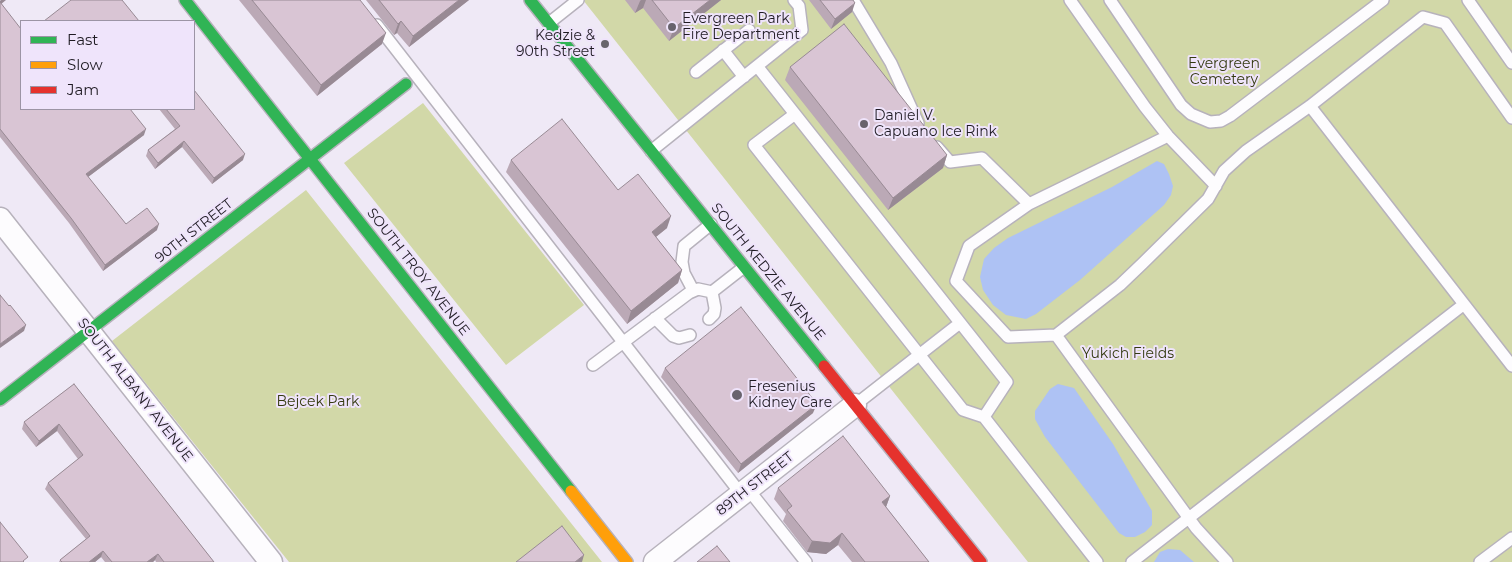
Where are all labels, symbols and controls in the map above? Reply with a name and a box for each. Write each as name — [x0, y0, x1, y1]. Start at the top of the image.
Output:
place label: Evergreen Park Fire Department — [682, 11, 800, 44]
legend — [20, 20, 195, 110]
marker: Evergreen Park Fire Department — [666, 21, 678, 33]
place label: Kedzie & 90th Street — [516, 28, 595, 60]
text: Fast — [67, 30, 98, 49]
marker: Kedzie & 90th Street — [599, 38, 611, 50]
text: Slow — [67, 55, 103, 74]
park label: Evergreen Cemetery — [1188, 56, 1260, 88]
text: Jam — [67, 80, 99, 99]
place label: Daniel V. Capuano Ice Rink — [874, 108, 997, 140]
marker: Daniel V. Capuano Ice Rink — [858, 118, 870, 130]
street label: 90TH STREET — [152, 195, 236, 267]
street label: SOUTH KEDZIE AVENUE — [707, 200, 829, 344]
street label: SOUTH TROY AVENUE — [363, 205, 473, 339]
street label: SOUTH ALBANY AVENUE — [74, 315, 196, 465]
park label: Yukich Fields — [1082, 346, 1174, 362]
place label: Fresenius Kidney Care — [748, 379, 832, 412]
marker: Fresenius Kidney Care — [730, 388, 744, 402]
park label: Bejcek Park — [277, 394, 359, 410]
street label: 89TH STREET — [713, 449, 797, 519]

